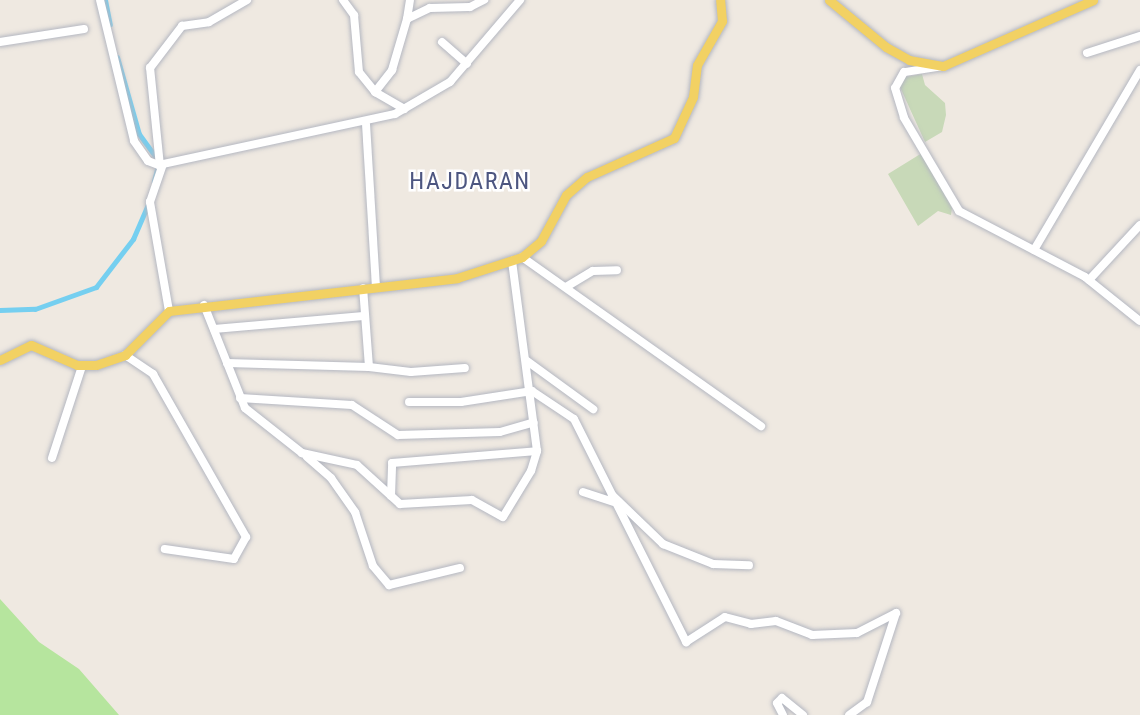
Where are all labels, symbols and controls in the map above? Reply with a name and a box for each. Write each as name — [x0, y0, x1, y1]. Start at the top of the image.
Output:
district label: HAJDARAN — [409, 168, 531, 196]

